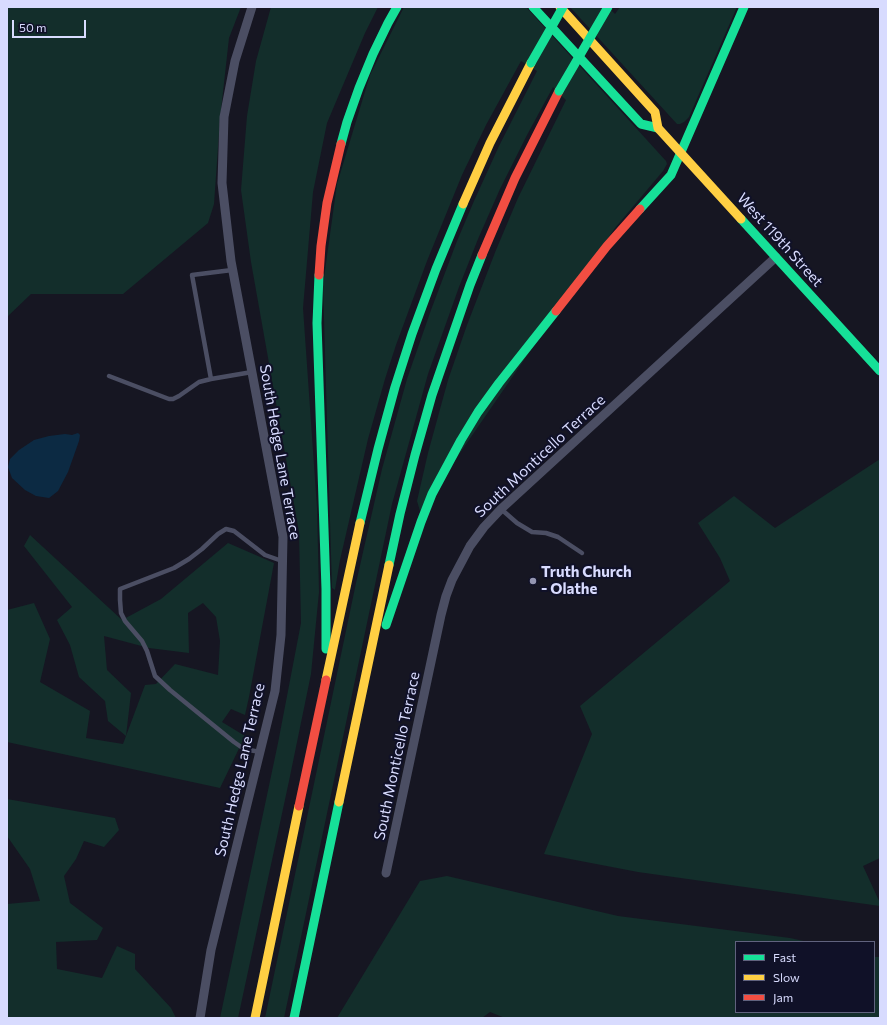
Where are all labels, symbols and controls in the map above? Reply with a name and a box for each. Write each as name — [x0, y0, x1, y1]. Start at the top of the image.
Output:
scale bar — [14, 12, 88, 38]
text: 50 m — [19, 20, 47, 34]
street label: West 119th Street — [733, 189, 827, 291]
street label: South Hedge Lane Terrace — [256, 363, 304, 541]
street label: South Monticello Terrace — [471, 391, 609, 521]
place label: Truth Church - Olathe — [541, 563, 632, 598]
marker: Truth Church - Olathe — [528, 576, 538, 586]
street label: South Monticello Terrace — [370, 670, 424, 842]
street label: South Hedge Lane Terrace — [211, 681, 269, 859]
legend — [735, 941, 875, 1013]
text: Fast — [773, 950, 796, 964]
text: Slow — [773, 970, 800, 984]
text: Jam — [773, 990, 793, 1004]

